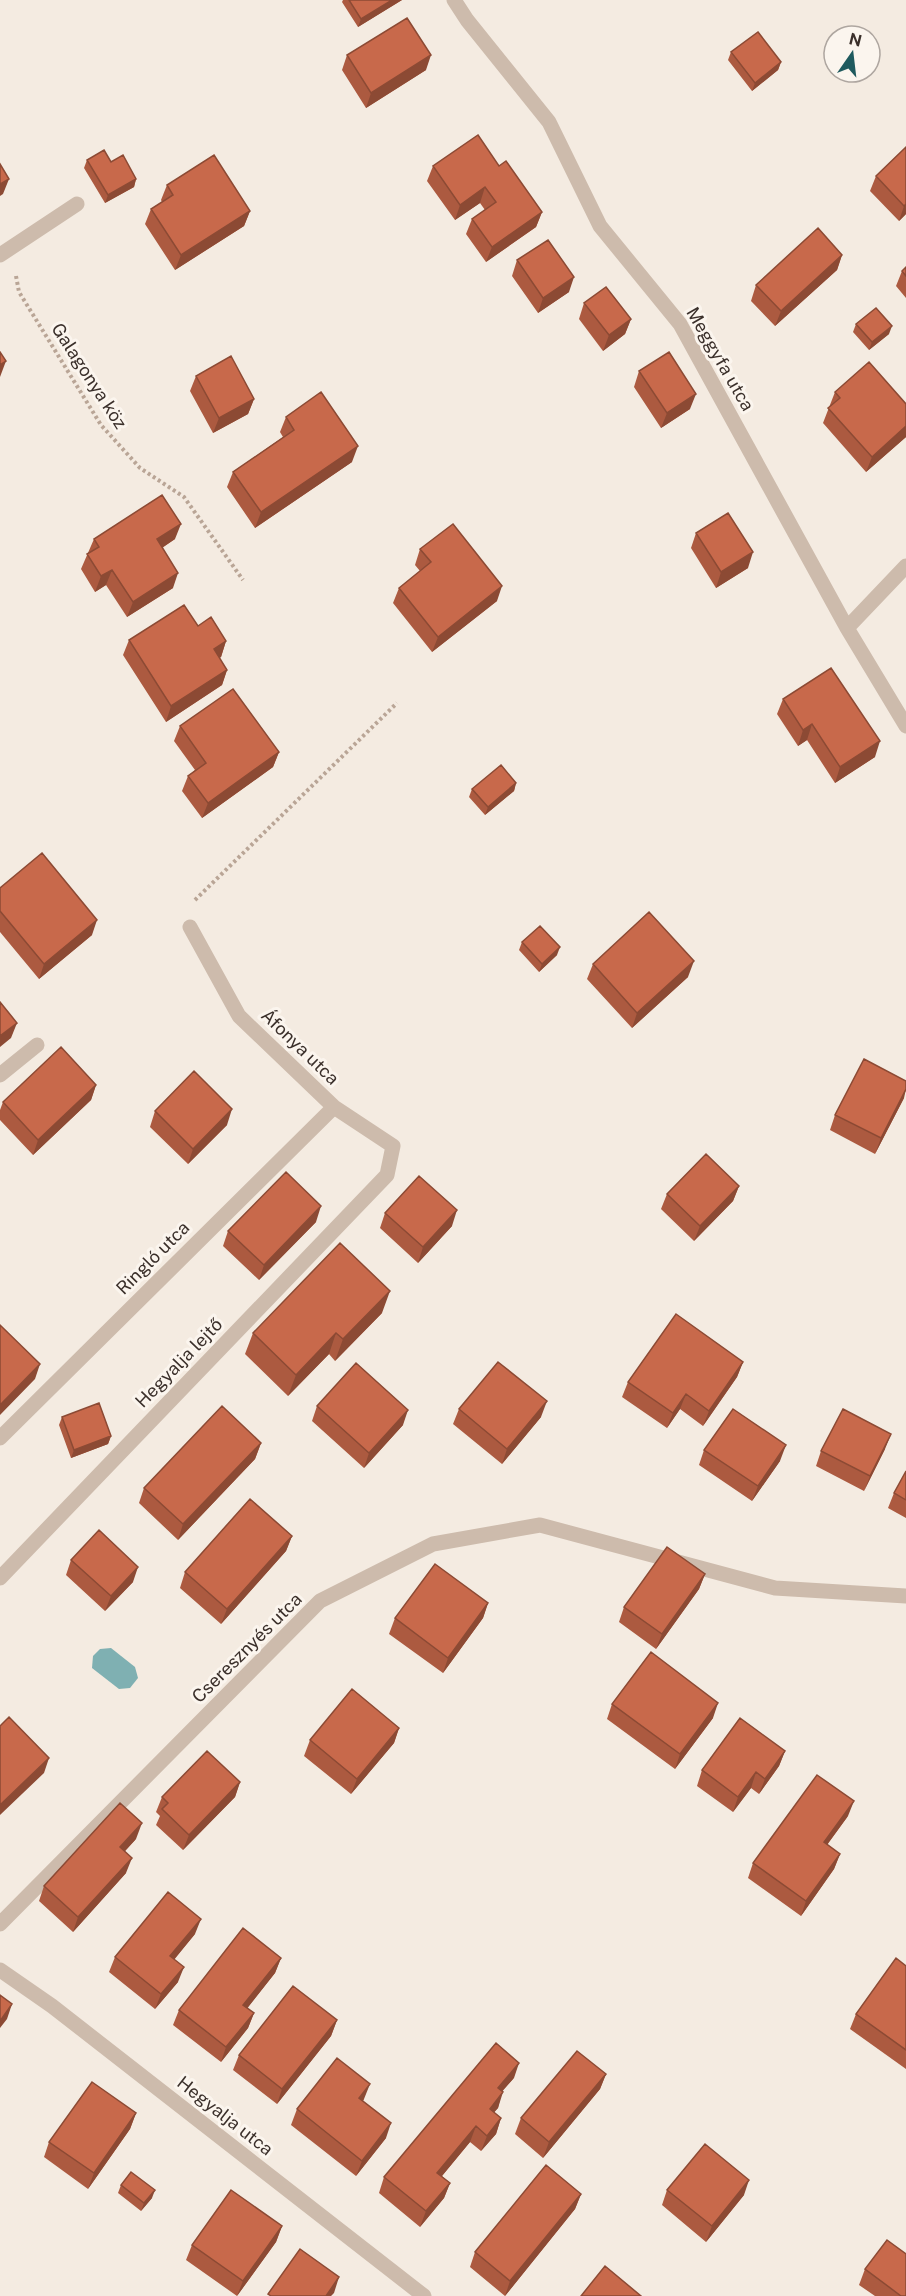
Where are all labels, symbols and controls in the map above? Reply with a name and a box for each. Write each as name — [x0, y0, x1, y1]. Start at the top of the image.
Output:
north arrow — [822, 24, 882, 84]
text: N — [847, 29, 864, 51]
street label: Meggyfa utca — [682, 303, 759, 414]
street label: Galagonya köz — [47, 319, 131, 432]
street label: Áfonya utca — [257, 1004, 344, 1089]
street label: Ringló utca — [112, 1217, 193, 1298]
street label: Hegyalja lejtő — [131, 1314, 226, 1412]
street label: Cseresznyés utca — [187, 1588, 306, 1707]
street label: Hegyalja utca — [173, 2072, 277, 2160]

